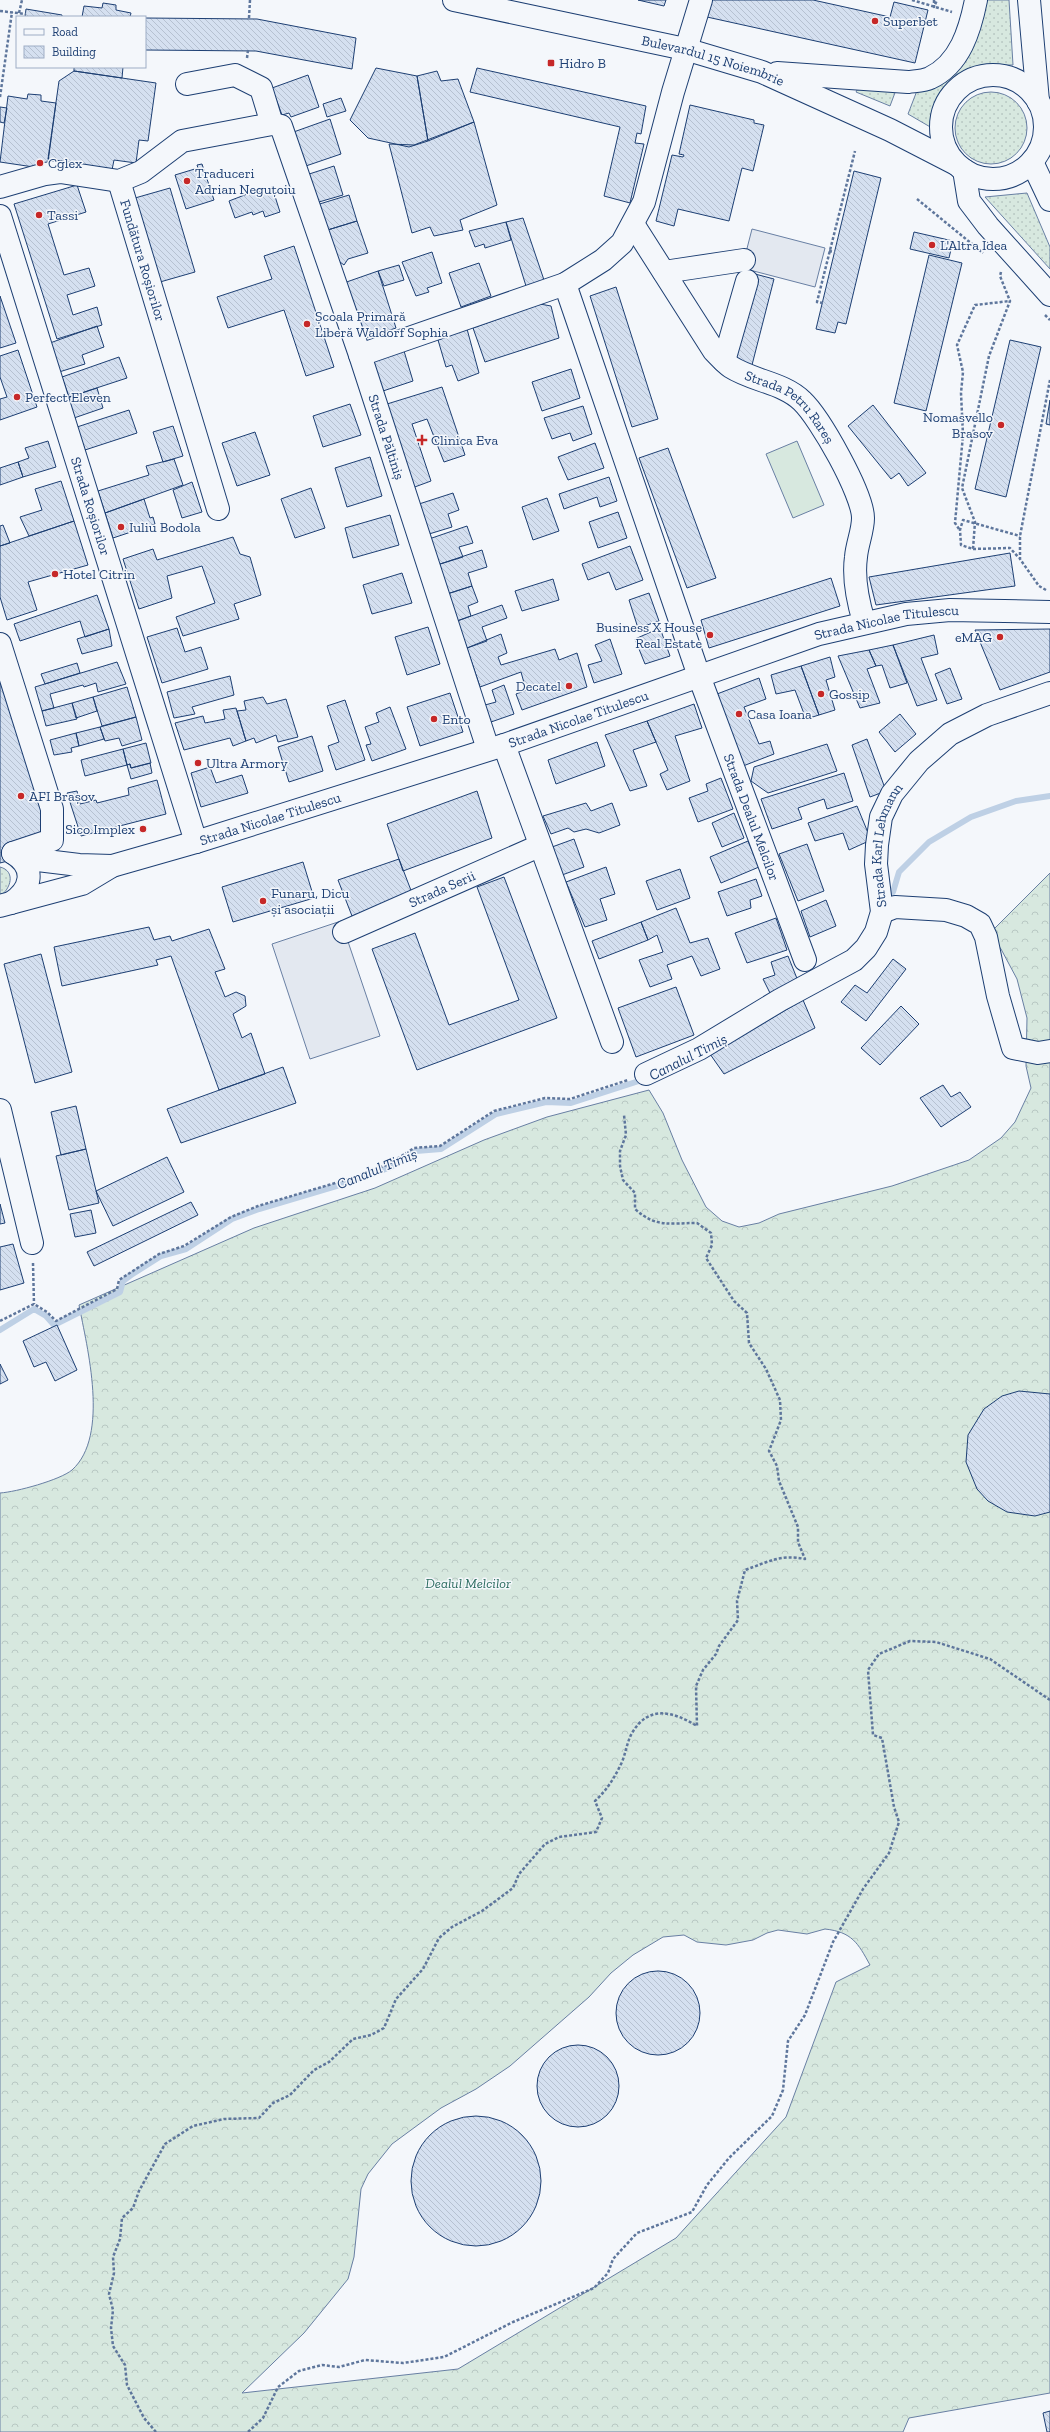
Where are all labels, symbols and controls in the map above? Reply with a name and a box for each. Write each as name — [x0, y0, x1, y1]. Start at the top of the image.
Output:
place label: Superbet — [883, 13, 939, 30]
legend — [16, 16, 146, 68]
marker: Superbet — [870, 16, 880, 26]
text: Road — [52, 25, 78, 39]
street label: Bulevardul 15 Noiembrie — [640, 32, 787, 90]
text: Building — [52, 45, 96, 59]
place label: Hidro B — [559, 55, 606, 72]
marker: Hidro B — [546, 58, 556, 68]
place label: Cglex — [48, 155, 82, 172]
marker: Cglex — [35, 158, 45, 168]
place label: Traduceri Adrian Neguțoiu — [195, 165, 296, 198]
marker: Traduceri Adrian Neguțoiu — [182, 176, 192, 186]
street label: Fundătura Roșiorilor — [116, 198, 169, 324]
place label: Tassi — [47, 207, 78, 224]
marker: Tassi — [34, 210, 44, 220]
place label: L'Altra Idea — [940, 237, 1008, 254]
marker: L'Altra Idea — [927, 240, 937, 250]
place label: Școala Primară Liberă Waldorf Sophia — [315, 308, 448, 341]
marker: Școala Primară Liberă Waldorf Sophia — [302, 319, 312, 329]
street label: Strada Petru Rareș — [742, 367, 838, 447]
place label: Perfect Eleven — [25, 389, 111, 406]
marker: Perfect Eleven — [12, 392, 22, 402]
street label: Strada Păltiniș — [364, 392, 408, 482]
place label: Nomasvello Brasov — [923, 409, 993, 442]
marker: Nomasvello Brasov — [996, 420, 1006, 430]
place label: Clinica Eva — [431, 432, 498, 449]
marker: Clinica Eva — [416, 434, 428, 446]
street label: Strada Roșiorilor — [67, 455, 114, 558]
place label: Iuliu Bodola — [129, 519, 201, 536]
marker: Iuliu Bodola — [116, 522, 126, 532]
place label: Hotel Citrin — [63, 566, 135, 583]
marker: Hotel Citrin — [50, 569, 60, 579]
street label: Strada Nicolae Titulescu — [812, 602, 959, 644]
place label: Business X House Real Estate — [596, 619, 702, 652]
place label: eMAG — [955, 629, 992, 646]
marker: Business X House Real Estate — [705, 630, 715, 640]
marker: eMAG — [995, 632, 1005, 642]
place label: Decatel — [516, 678, 561, 695]
marker: Decatel — [564, 681, 574, 691]
place label: Gossip — [829, 686, 870, 703]
street label: Strada Nicolae Titulescu — [506, 687, 651, 752]
marker: Gossip — [816, 689, 826, 699]
place label: Casa Ioana — [747, 706, 812, 723]
marker: Casa Ioana — [734, 709, 744, 719]
place label: Ento — [442, 711, 471, 728]
marker: Ento — [429, 714, 439, 724]
street label: Strada Dealul Melcilor — [720, 752, 783, 883]
place label: Ultra Armory — [206, 755, 288, 772]
marker: Ultra Armory — [193, 758, 203, 768]
street label: Strada Karl Lehmann — [868, 780, 907, 908]
place label: AFI Brașov — [29, 788, 95, 805]
street label: Strada Nicolae Titulescu — [198, 789, 343, 849]
marker: AFI Brașov — [16, 791, 26, 801]
place label: Sico Implex — [65, 821, 135, 838]
marker: Sico Implex — [138, 824, 148, 834]
street label: Strada Serii — [406, 867, 478, 911]
place label: Funaru, Dicu și asociații — [271, 885, 349, 918]
marker: Funaru, Dicu și asociații — [258, 896, 268, 906]
water label: Canalul Timiș — [646, 1030, 730, 1084]
water label: Canalul Timiș — [334, 1145, 420, 1193]
park label: Dealul Melcilor — [425, 1575, 511, 1592]

